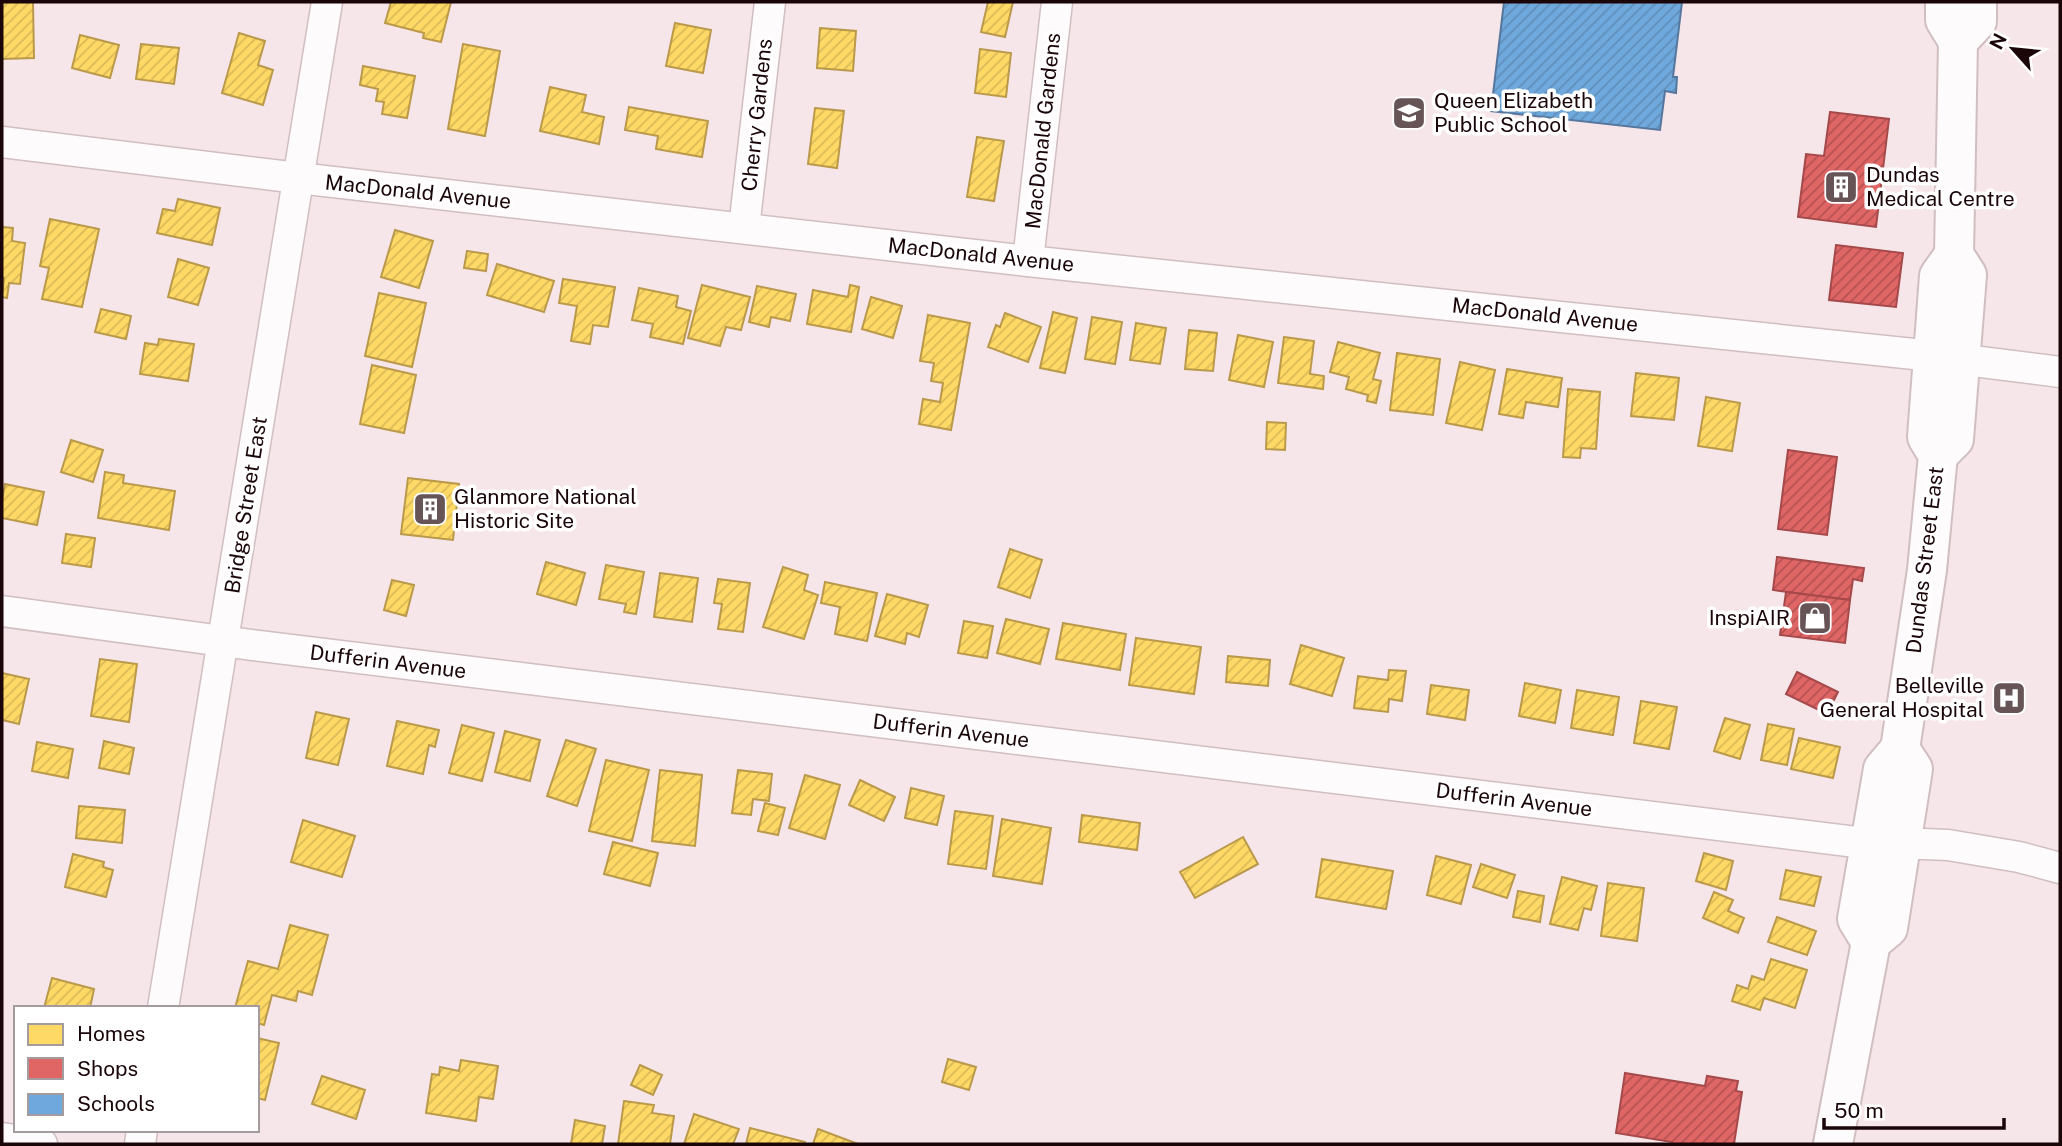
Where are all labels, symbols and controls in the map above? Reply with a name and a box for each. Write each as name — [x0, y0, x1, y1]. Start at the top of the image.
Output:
north arrow — [1978, 14, 2048, 84]
text: N — [1985, 30, 2011, 53]
street label: MacDonald Gardens — [1020, 32, 1065, 230]
street label: Cherry Gardens — [736, 37, 777, 193]
place label: Queen Elizabeth Public School — [1434, 88, 1593, 137]
school or university icon: Queen Elizabeth Public School — [1390, 94, 1428, 132]
place label: Dundas Medical Centre — [1866, 162, 2015, 211]
building icon: Dundas Medical Centre — [1822, 168, 1860, 206]
street label: MacDonald Avenue — [324, 169, 512, 214]
street label: MacDonald Avenue — [887, 232, 1075, 277]
street label: MacDonald Avenue — [1451, 292, 1639, 337]
street label: Bridge Street East — [219, 415, 272, 595]
street label: Dundas Street East — [1901, 465, 1948, 655]
place label: Glanmore National Historic Site — [454, 484, 637, 533]
building icon: Glanmore National Historic Site — [411, 490, 449, 528]
shop icon: InspiAIR — [1796, 599, 1834, 637]
place label: InspiAIR — [1709, 605, 1790, 630]
street label: Dufferin Avenue — [308, 639, 468, 684]
place label: Belleville General Hospital — [1820, 673, 1984, 722]
hospital icon: Belleville General Hospital — [1990, 679, 2028, 717]
street label: Dufferin Avenue — [871, 708, 1031, 753]
street label: Dufferin Avenue — [1434, 777, 1594, 822]
legend — [14, 1006, 259, 1132]
text: Homes — [77, 1021, 145, 1046]
text: Shops — [77, 1056, 138, 1081]
scale bar — [1824, 1086, 2004, 1130]
text: Schools — [77, 1091, 155, 1116]
text: 50 m — [1834, 1098, 1884, 1123]

